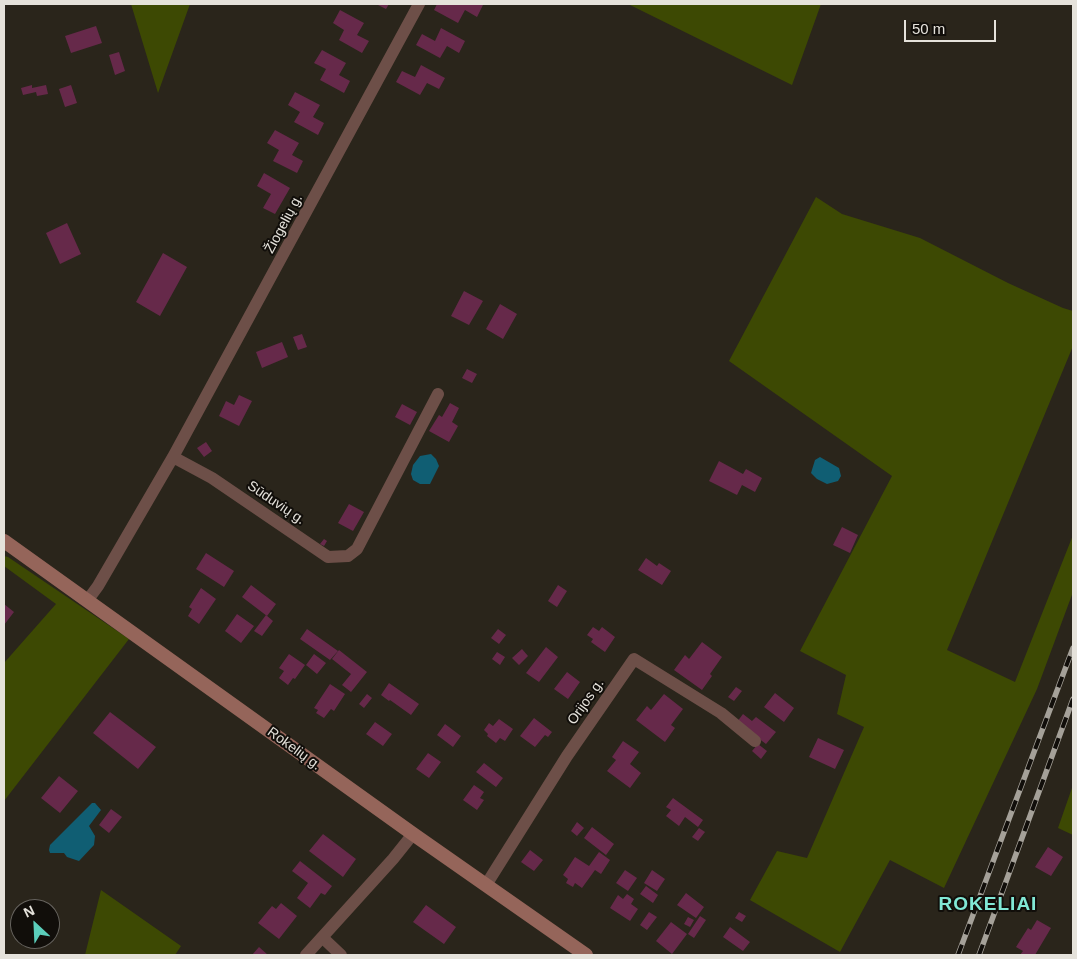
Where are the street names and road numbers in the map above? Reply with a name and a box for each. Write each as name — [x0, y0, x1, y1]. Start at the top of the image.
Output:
street label: Žiogelių g. — [261, 192, 307, 256]
street label: Sūduvių g. — [244, 478, 308, 528]
street label: Orijos g. — [564, 676, 608, 728]
street label: Rokelių g. — [264, 724, 324, 774]

